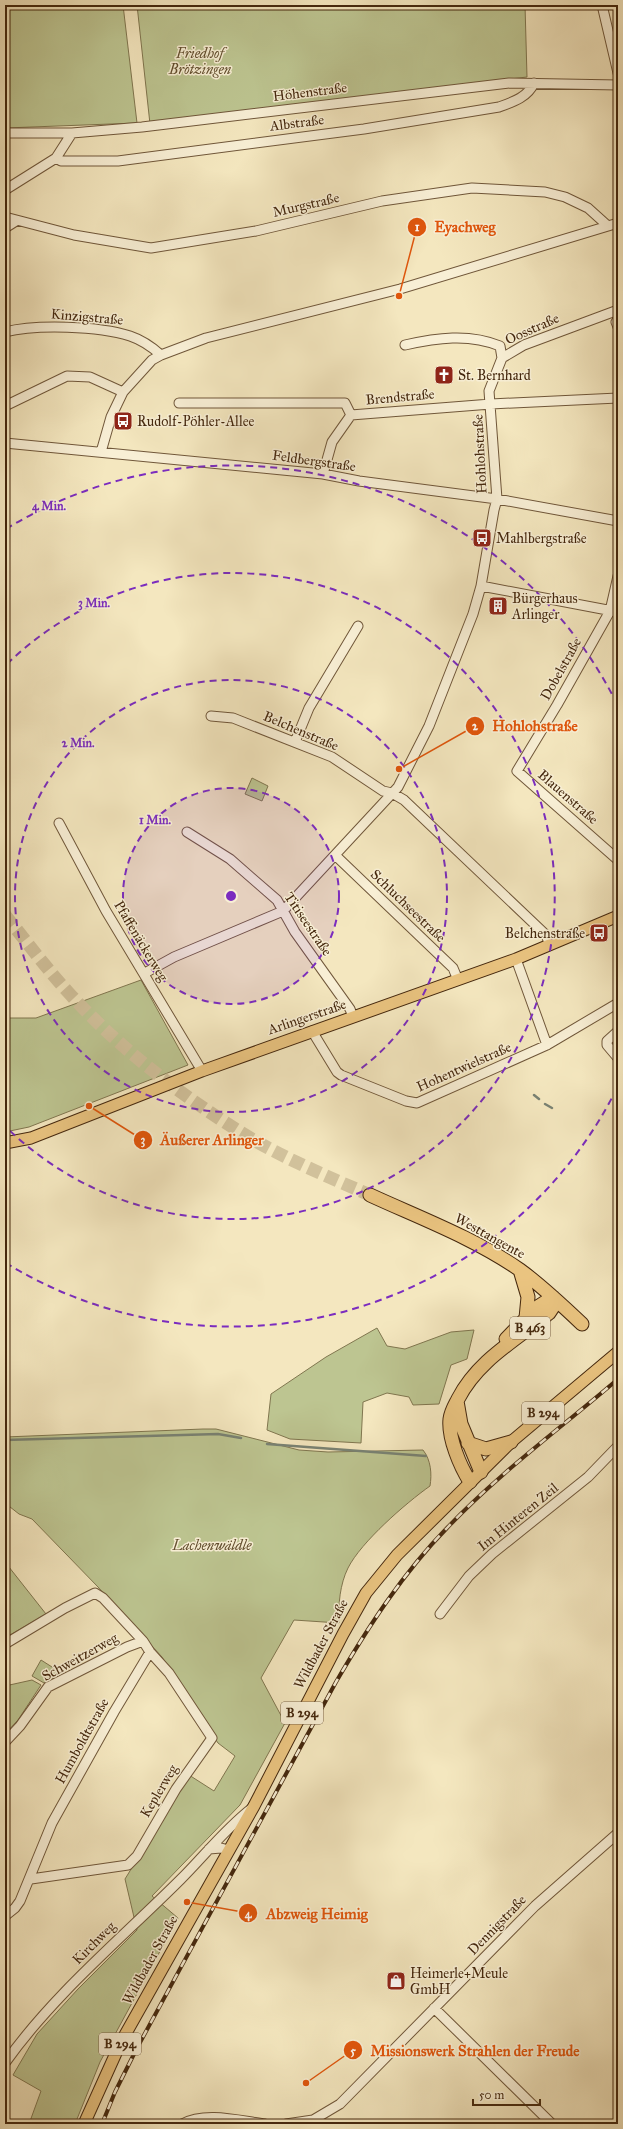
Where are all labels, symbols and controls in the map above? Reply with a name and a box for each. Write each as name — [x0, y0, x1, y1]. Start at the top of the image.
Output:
park label: Friedhof Brötzingen — [168, 45, 232, 78]
street label: Höhenstraße — [272, 79, 348, 105]
street label: Albstraße — [268, 111, 325, 135]
street label: Murgstraße — [271, 189, 341, 221]
callout: Eyachweg — [407, 213, 504, 240]
text: Eyachweg — [434, 218, 497, 237]
text: 1 — [415, 220, 420, 234]
street label: Kinzigstraße — [50, 305, 124, 329]
street label: Oosstraße — [502, 310, 562, 348]
church icon: St. Bernhard — [433, 364, 455, 386]
place label: St. Bernhard — [458, 367, 531, 384]
street label: Brendstraße — [365, 386, 435, 408]
bus stop icon: Rudolf-Pöhler-Allee — [112, 410, 134, 432]
place label: Rudolf-Pöhler-Allee — [137, 413, 254, 430]
street label: Hohlohstraße — [469, 414, 491, 494]
street label: Feldbergstraße — [271, 447, 357, 475]
text: 4 Min. — [32, 499, 66, 514]
bus stop icon: Mahlbergstraße — [471, 527, 493, 549]
place label: Mahlbergstraße — [496, 530, 587, 547]
place label: Bürgerhaus Arlinger — [511, 590, 578, 623]
building icon: Bürgerhaus Arlinger — [487, 595, 509, 617]
text: 3 Min. — [78, 596, 111, 611]
street label: Dobelstraße — [537, 635, 585, 703]
street label: Belchenstraße — [261, 708, 341, 755]
callout: Hohlohstraße — [465, 712, 586, 739]
text: Hohlohstraße — [492, 717, 578, 735]
text: 2 — [472, 719, 479, 733]
text: 2 Min. — [61, 736, 95, 750]
street label: Blauenstraße — [534, 766, 602, 828]
text: 1 Min. — [139, 813, 171, 827]
street label: Schluchseestraße — [367, 866, 449, 946]
centre of rings — [224, 889, 238, 903]
street label: Titiseestraße — [280, 889, 336, 959]
street label: Pfaffenäckerweg — [110, 898, 172, 985]
bus stop icon: Belchenstraße — [588, 922, 610, 944]
place label: Belchenstraße — [505, 925, 585, 942]
street label: Arlingerstraße — [265, 996, 349, 1039]
street label: Hohentwielstraße — [414, 1038, 514, 1095]
callout: Äußerer Arlinger — [133, 1126, 272, 1153]
text: Äußerer Arlinger — [159, 1131, 264, 1150]
text: 3 — [141, 1133, 146, 1148]
street label: Westtangente — [452, 1210, 528, 1262]
road number: B 463 — [510, 1317, 550, 1339]
road number: B 294 — [522, 1402, 564, 1424]
street label: Im Hinteren Zeil — [474, 1479, 562, 1555]
park label: Lachenwäldle — [172, 1537, 252, 1554]
street label: Wildbader Straße — [290, 1596, 352, 1692]
street label: Schweitzerweg — [39, 1629, 121, 1685]
street label: Humboldtstraße — [52, 1695, 113, 1787]
road number: B 294 — [281, 1702, 323, 1724]
street label: Keplerweg — [137, 1761, 182, 1821]
street label: Dennigstraße — [464, 1891, 530, 1958]
callout: Abzweig Heimig — [238, 1900, 376, 1927]
text: Abzweig Heimig — [265, 1905, 369, 1924]
text: 4 — [245, 1907, 253, 1922]
street label: Wildbader Straße — [119, 1912, 182, 2007]
street label: Kirchweg — [69, 1918, 119, 1968]
place label: Heimerle+Meule GmbH — [410, 1965, 508, 1998]
shop icon: Heimerle+Meule GmbH — [385, 1970, 407, 1992]
road number: B 294 — [99, 2033, 141, 2055]
callout: Missionswerk Strahlen der Freude — [343, 2037, 588, 2064]
text: Missionswerk Strahlen der Freude — [371, 2042, 580, 2060]
text: 5 — [350, 2044, 356, 2058]
scale bar — [473, 2081, 540, 2107]
text: 50 m — [479, 2088, 504, 2102]

